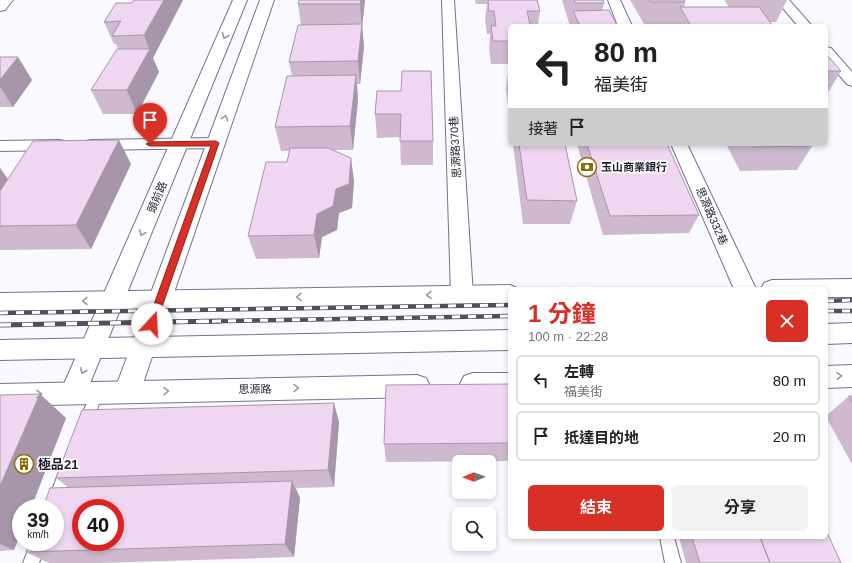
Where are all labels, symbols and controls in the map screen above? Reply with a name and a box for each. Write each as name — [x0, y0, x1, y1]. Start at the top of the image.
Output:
one-way arrow — [222, 31, 230, 39]
text: 80 m — [594, 37, 658, 68]
icon: left — [528, 40, 580, 92]
text: 福美街 — [594, 75, 648, 95]
pin — [133, 103, 167, 144]
icon: arrive — [139, 109, 161, 131]
one-way arrow — [220, 114, 229, 121]
street label: 思源路370巷 — [447, 116, 463, 178]
icon: arrive — [566, 116, 588, 138]
text: 接著 — [528, 120, 558, 137]
bank icon: 玉山商業銀行 — [576, 156, 598, 178]
place label: 玉山商業銀行 — [601, 161, 667, 173]
street label: 頭前路 — [145, 179, 169, 215]
street label: 思源路332巷 — [694, 185, 730, 247]
one-way arrow — [138, 229, 146, 236]
one-way arrow — [426, 291, 432, 299]
one-way arrow — [296, 293, 302, 301]
one-way arrow — [82, 297, 88, 305]
text: 1 分鐘 — [528, 300, 596, 327]
button: close — [766, 300, 808, 342]
position arrow — [131, 303, 173, 345]
text: 100 m · 22:28 — [528, 329, 608, 344]
text: 左轉 — [564, 363, 594, 380]
one-way arrow — [80, 366, 88, 374]
icon: left — [530, 369, 552, 391]
text: 80 m — [773, 372, 806, 389]
one-way arrow — [836, 372, 842, 381]
street label: 思源路 — [238, 383, 272, 395]
one-way arrow — [293, 384, 299, 392]
text: 福美街 — [564, 384, 603, 399]
one-way arrow — [163, 387, 169, 395]
one-way arrow — [36, 390, 42, 398]
icon: arrive — [530, 425, 552, 447]
text: 20 m — [773, 428, 806, 445]
text: 抵達目的地 — [564, 429, 639, 446]
building icon: 極品21 — [13, 453, 35, 475]
north arrow — [452, 455, 496, 499]
map controls — [452, 455, 496, 551]
place label: 極品21 — [38, 457, 78, 472]
button: 結束 — [528, 485, 664, 531]
button: 分享 — [672, 485, 808, 531]
speed limit sign: 40 — [72, 499, 124, 551]
button: search — [452, 507, 496, 551]
text: 39 — [27, 509, 49, 531]
text: km/h — [27, 529, 49, 540]

